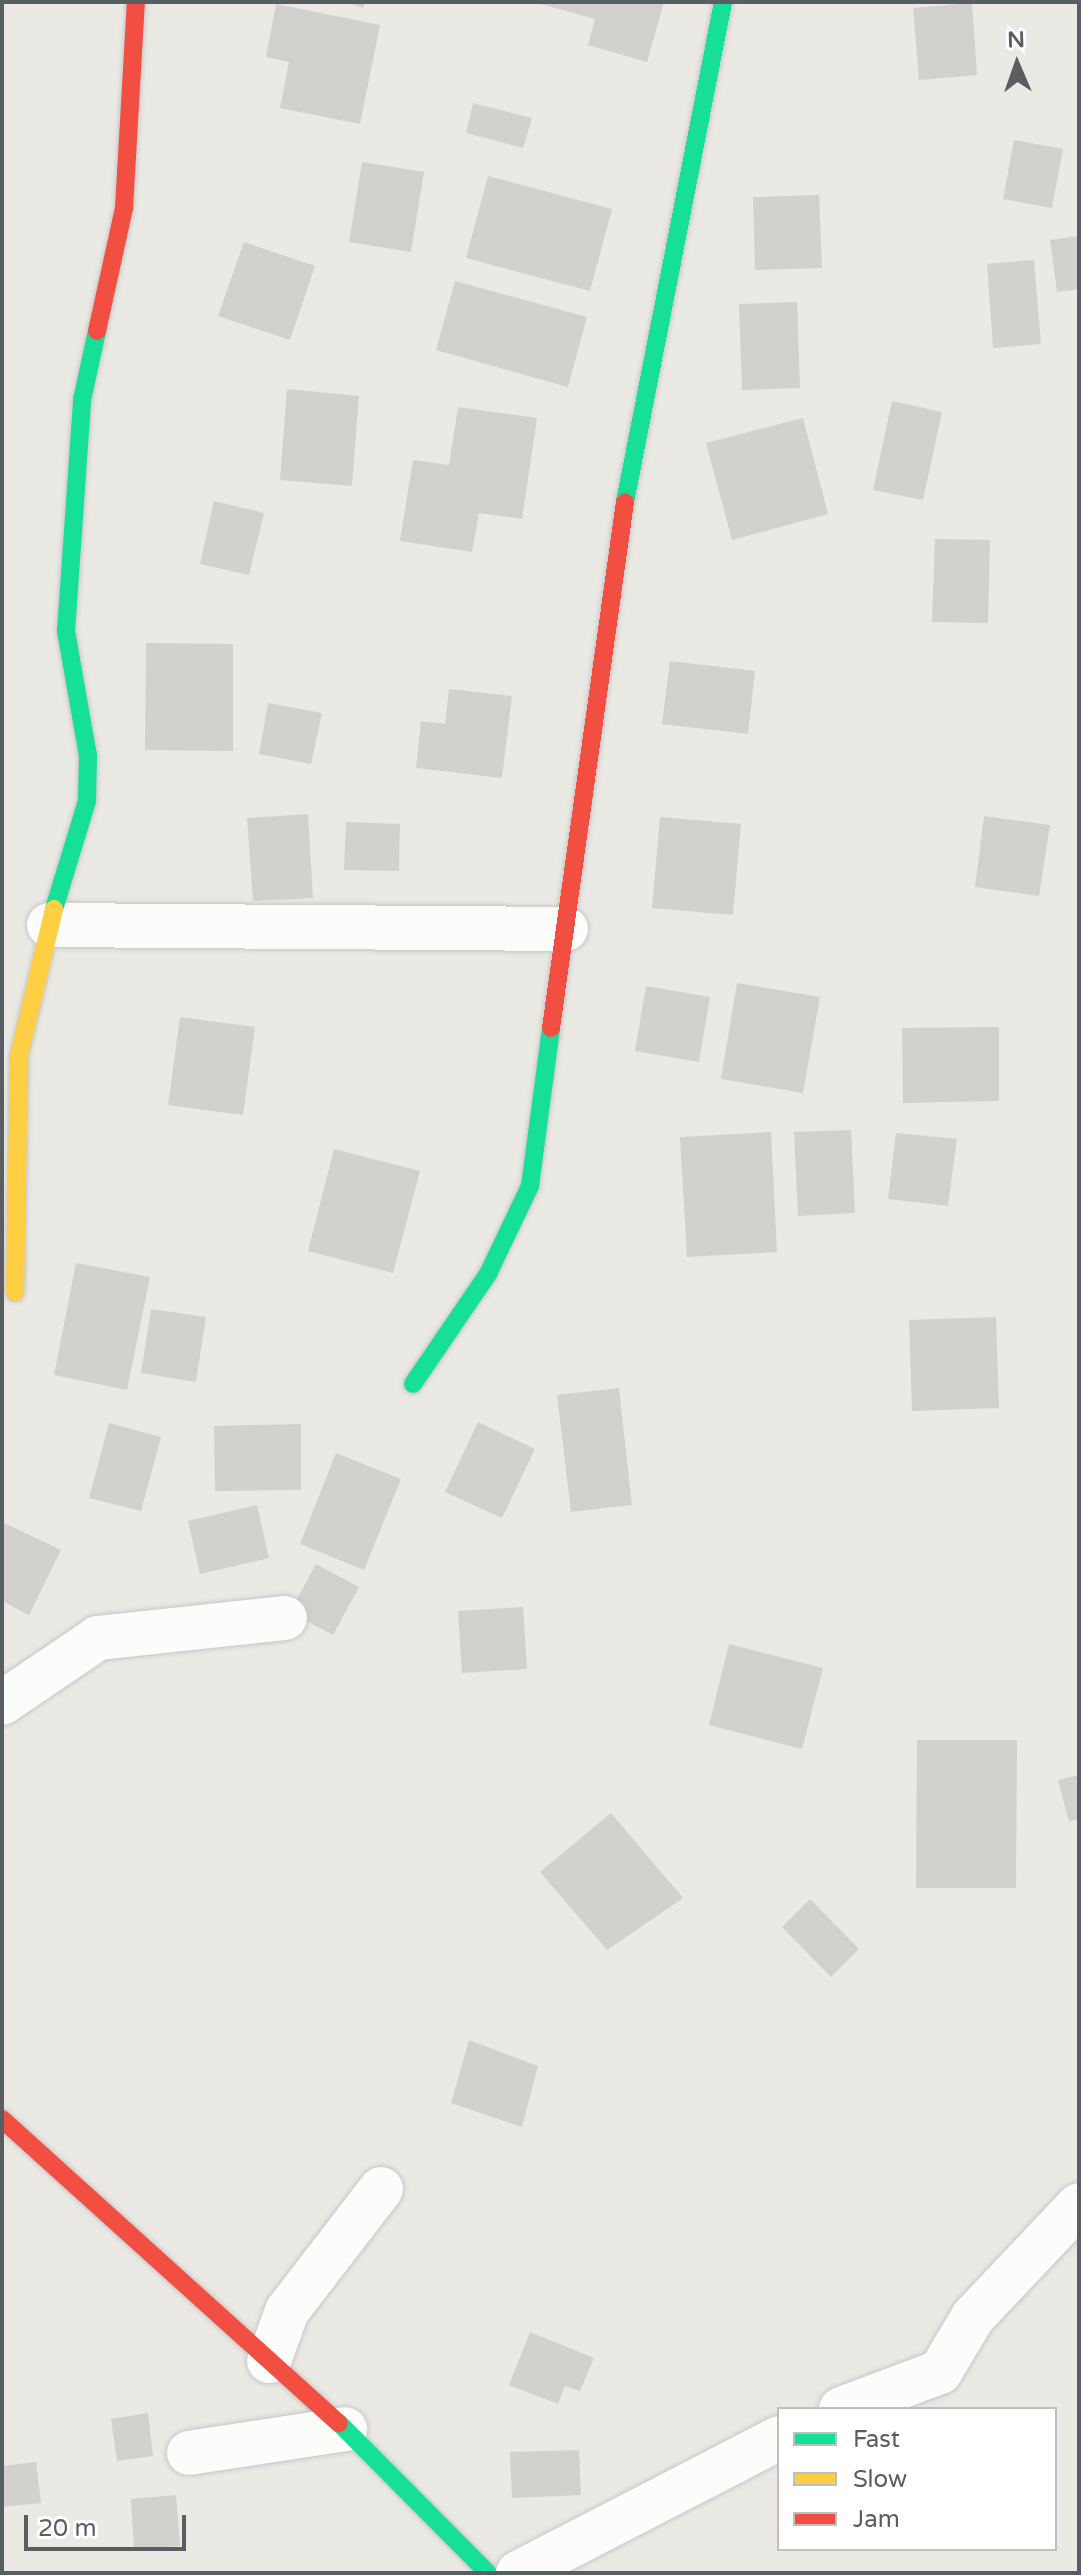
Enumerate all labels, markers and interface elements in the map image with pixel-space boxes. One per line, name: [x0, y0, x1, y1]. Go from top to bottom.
north arrow: [977, 24, 1057, 104]
text: N: [1007, 27, 1025, 53]
legend: [777, 2407, 1057, 2551]
text: Fast: [853, 2425, 900, 2454]
text: Slow: [853, 2465, 907, 2494]
scale bar: [28, 2499, 190, 2549]
text: Jam: [853, 2505, 900, 2534]
text: 20 m: [38, 2514, 96, 2543]

